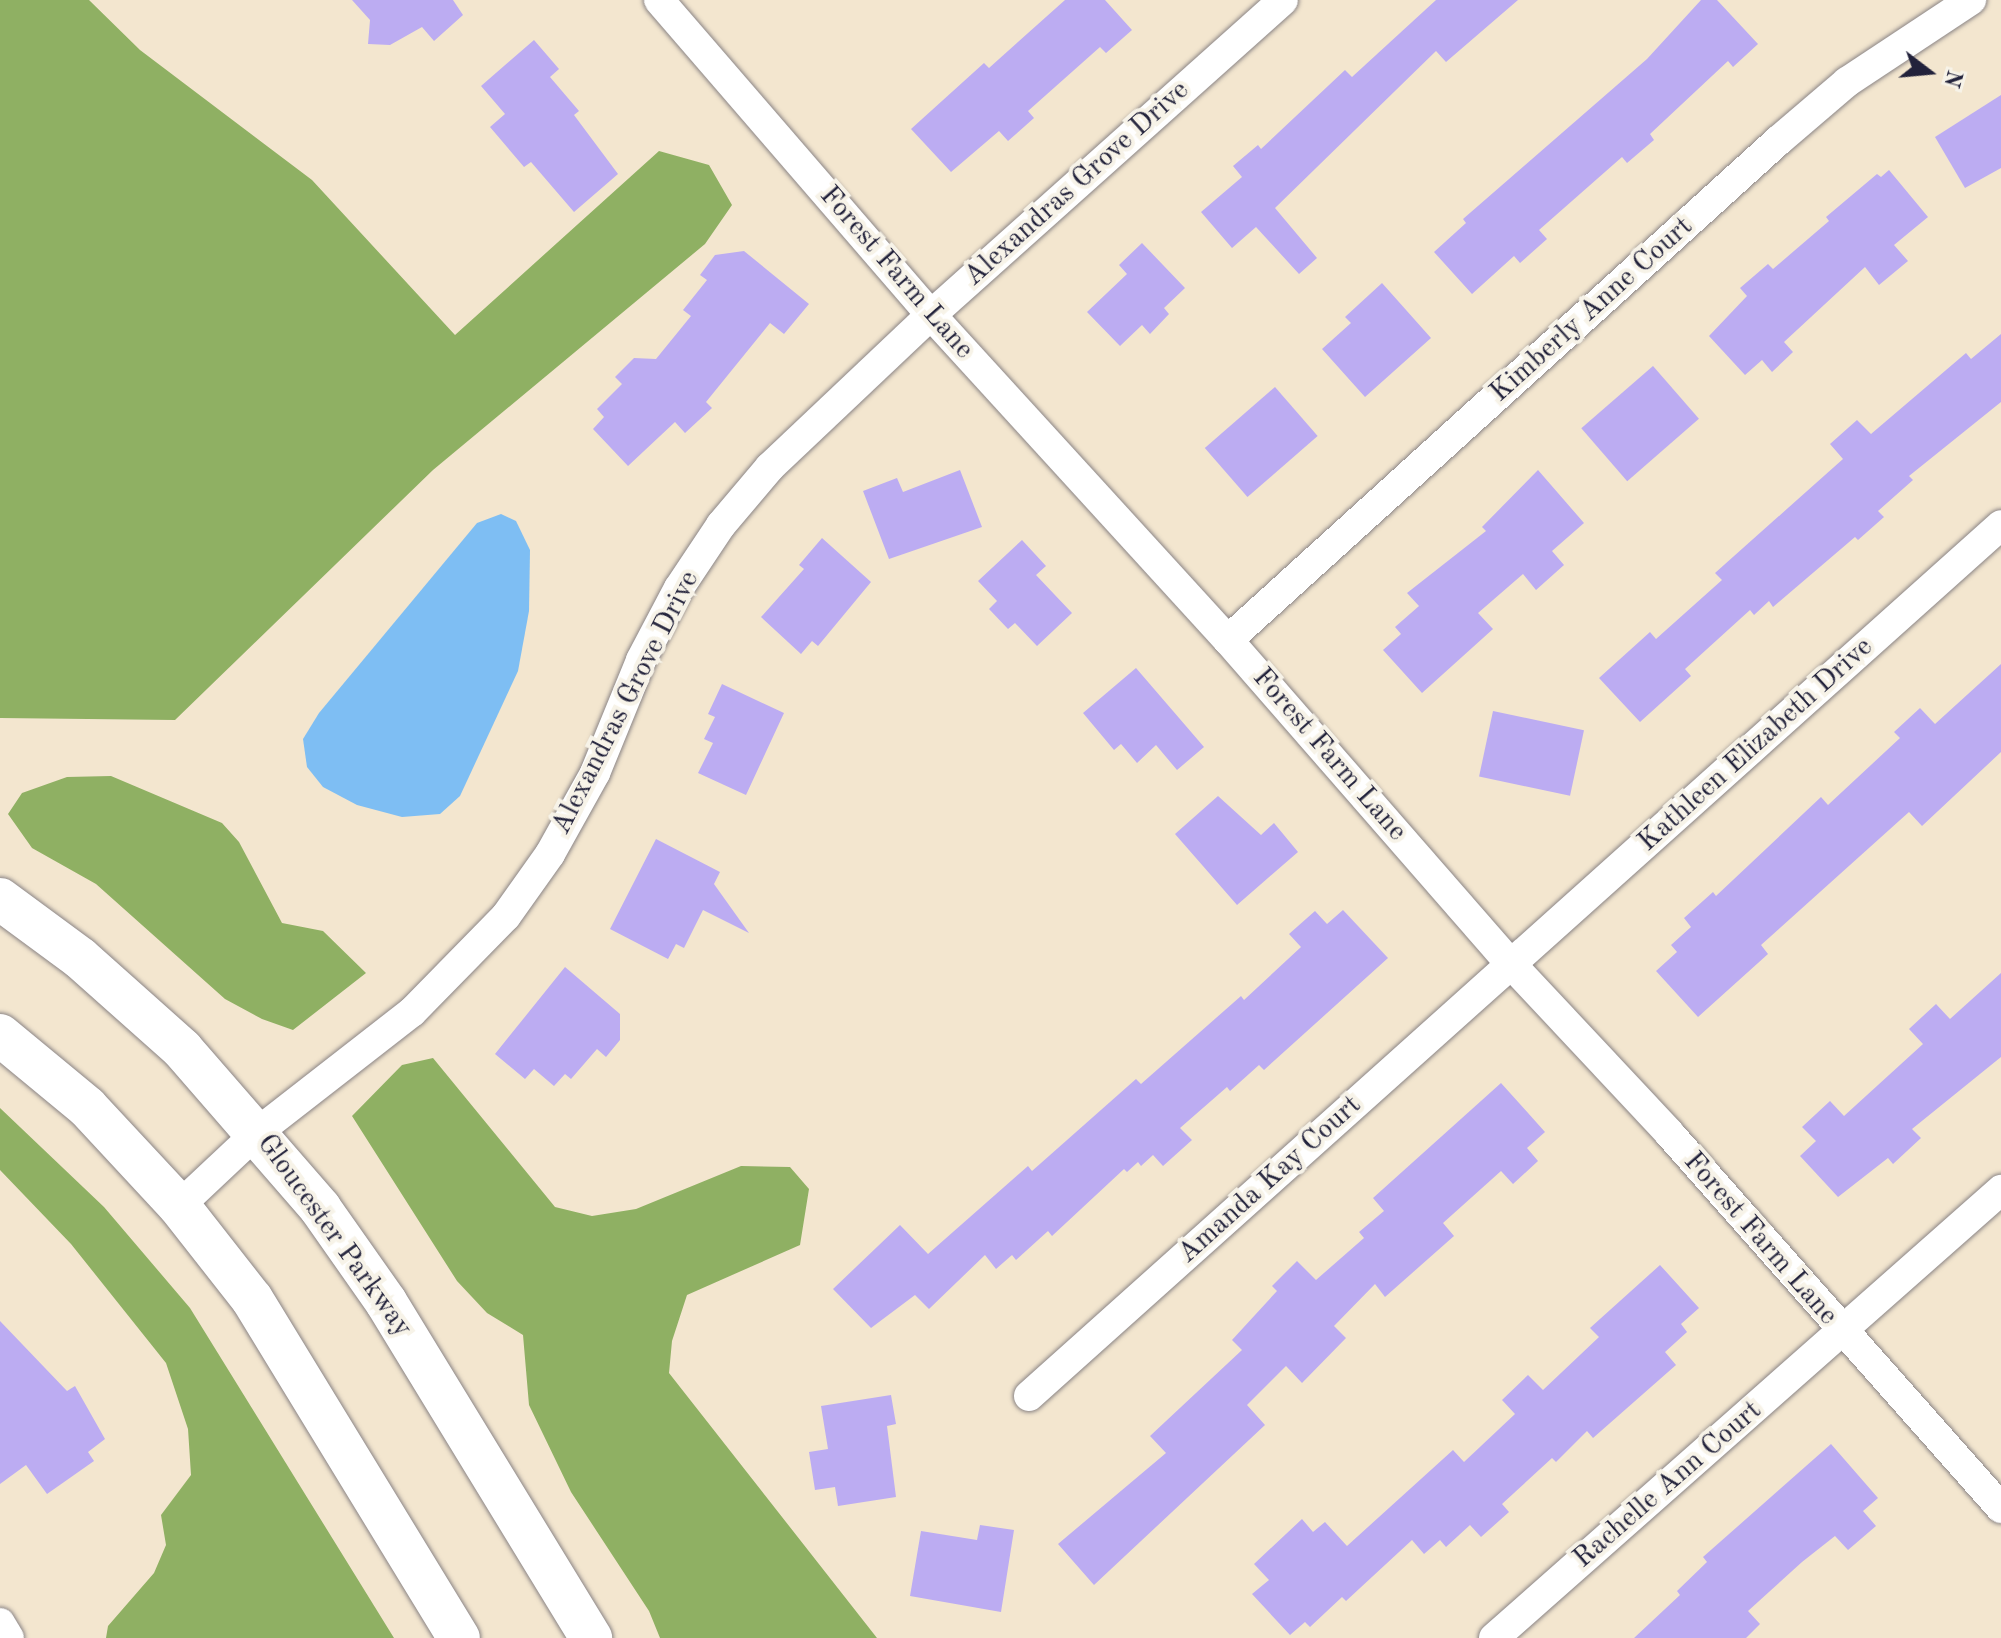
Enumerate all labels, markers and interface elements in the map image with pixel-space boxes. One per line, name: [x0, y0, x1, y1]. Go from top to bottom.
north arrow: [1889, 32, 1969, 112]
text: N: [1939, 68, 1965, 90]
street label: Alexandras Grove Drive: [958, 74, 1196, 294]
street label: Forest Farm Lane: [812, 180, 980, 366]
street label: Kimberly Anne Court: [1484, 210, 1700, 410]
street label: Alexandras Grove Drive: [545, 566, 707, 840]
street label: Kathleen Elizabeth Drive: [1632, 631, 1880, 859]
street label: Forest Farm Lane: [1245, 662, 1413, 848]
street label: Amanda Kay Court: [1171, 1089, 1369, 1271]
street label: Gloucester Parkway: [249, 1128, 419, 1344]
street label: Forest Farm Lane: [1676, 1146, 1844, 1332]
street label: Rachelle Ann Court: [1567, 1394, 1769, 1576]

